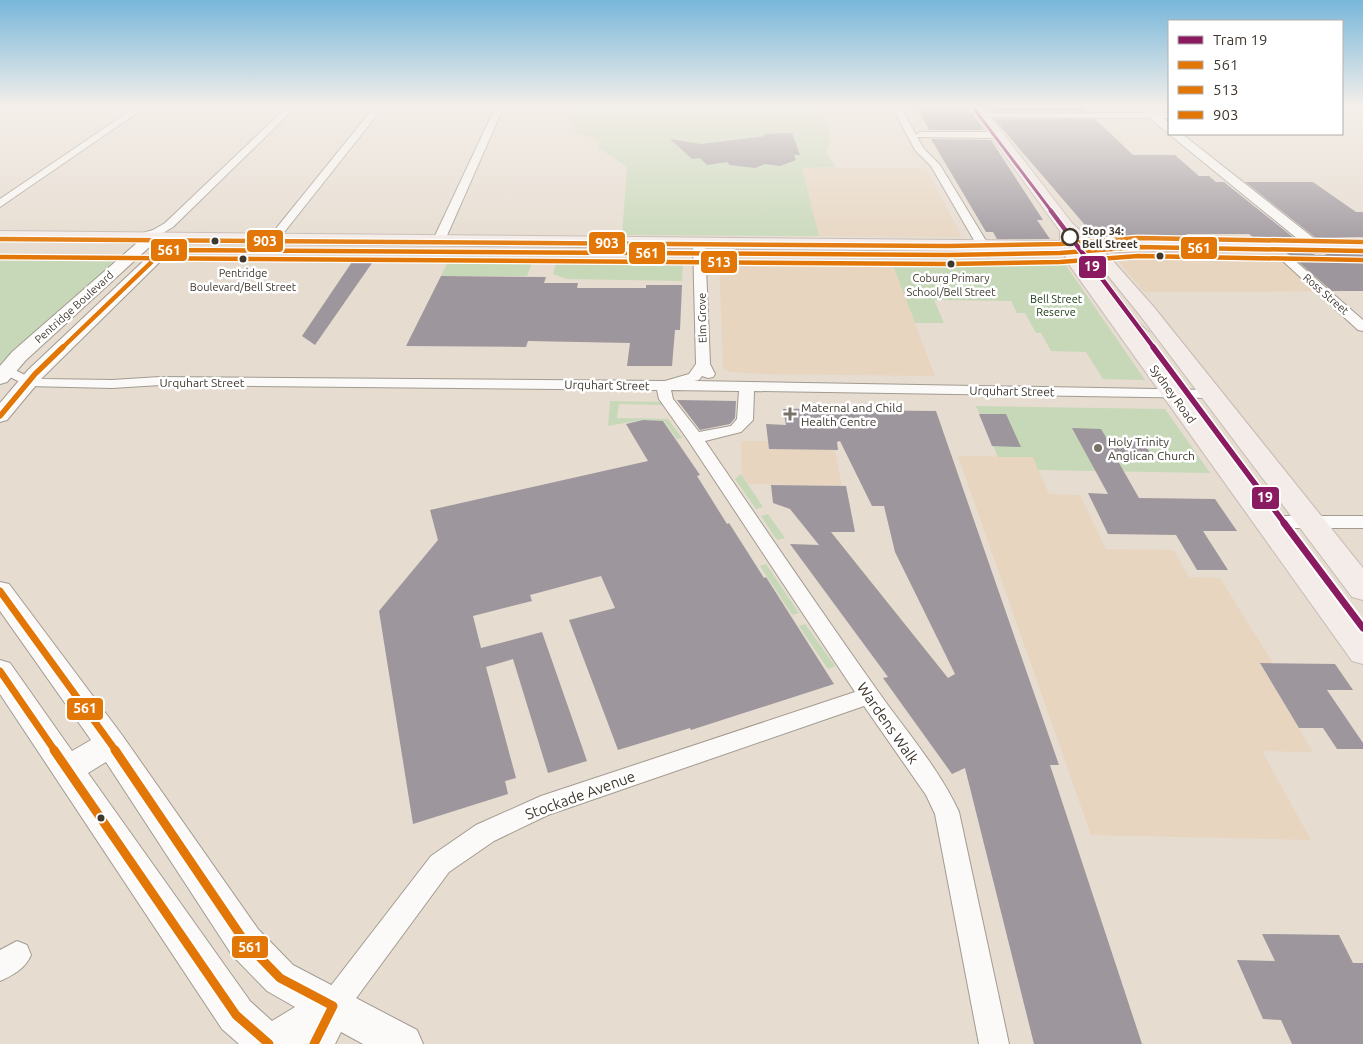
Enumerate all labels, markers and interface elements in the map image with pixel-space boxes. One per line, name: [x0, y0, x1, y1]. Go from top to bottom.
legend: [1168, 20, 1343, 135]
text: Tram 19: [1213, 31, 1268, 48]
text: 561: [1213, 56, 1238, 73]
text: 513: [1213, 81, 1238, 98]
text: 903: [1213, 106, 1238, 123]
place label: Stop 34: Bell Street: [1082, 225, 1138, 250]
marker: Stop 34: Bell Street: [1061, 228, 1079, 246]
line badge: 903: [246, 229, 284, 253]
line badge: 903: [588, 231, 626, 255]
text: 903: [253, 233, 277, 249]
text: 903: [595, 235, 619, 251]
unlabelled marker: [210, 236, 220, 246]
line badge: 561: [1180, 236, 1218, 260]
line badge: 561: [150, 238, 188, 262]
text: 561: [1187, 240, 1211, 256]
line badge: 561: [628, 241, 666, 265]
text: 561: [157, 242, 181, 258]
text: 561: [635, 245, 659, 261]
line badge: 513: [700, 250, 738, 274]
unlabelled marker: [1155, 251, 1165, 261]
marker: Pentridge Boulevard/Bell Street: [238, 254, 248, 264]
text: 513: [707, 254, 731, 270]
line badge: 19: [1078, 255, 1107, 279]
text: 19: [1084, 258, 1100, 274]
marker: Coburg Primary School/Bell Street: [946, 259, 956, 269]
place label: Pentridge Boulevard/Bell Street: [190, 267, 297, 293]
street label: Pentridge Boulevard: [32, 269, 116, 345]
street label: Ross Street: [1301, 271, 1352, 317]
place label: Coburg Primary School/Bell Street: [906, 272, 996, 298]
street label: Elm Grove: [696, 293, 708, 343]
park label: Bell Street Reserve: [1030, 293, 1083, 318]
street label: Sydney Road: [1148, 362, 1198, 426]
street label: Urquhart Street: [159, 376, 245, 389]
street label: Urquhart Street: [564, 378, 650, 392]
street label: Urquhart Street: [969, 384, 1055, 398]
place label: Maternal and Child Health Centre: [801, 401, 902, 428]
marker: Maternal and Child Health Centre: [783, 407, 797, 421]
place label: Holy Trinity Anglican Church: [1108, 435, 1195, 462]
marker: Holy Trinity Anglican Church: [1092, 442, 1104, 454]
line badge: 19: [1251, 486, 1280, 510]
text: 19: [1257, 489, 1273, 505]
street label: Wardens Walk: [854, 679, 923, 767]
line badge: 561: [66, 697, 104, 721]
text: 561: [73, 700, 97, 716]
street label: Stockade Avenue: [523, 767, 637, 823]
unlabelled marker: [96, 813, 106, 823]
line badge: 561: [231, 935, 269, 959]
text: 561: [238, 939, 262, 955]

